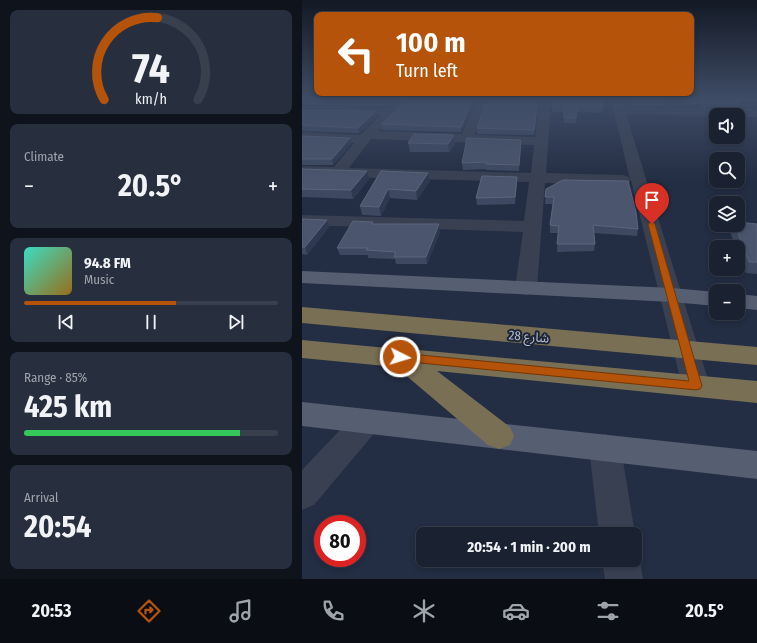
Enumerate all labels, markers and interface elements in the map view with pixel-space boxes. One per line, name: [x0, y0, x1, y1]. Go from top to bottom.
text: 100 m: [396, 26, 466, 59]
icon: left: [330, 28, 382, 80]
text: 74: [132, 44, 170, 94]
text: Turn left: [396, 60, 458, 82]
text: km/h: [135, 91, 167, 108]
map controls: [709, 108, 745, 320]
button: sound: [709, 108, 745, 144]
text: Climate: [24, 149, 64, 164]
button: search: [709, 152, 745, 188]
text: 20.5°: [118, 168, 184, 204]
text: −: [24, 173, 34, 200]
text: +: [268, 173, 278, 200]
pin: [635, 183, 669, 224]
icon: arrive: [641, 189, 663, 211]
button: layers: [709, 196, 745, 232]
button: +: [709, 240, 745, 276]
text: 94.8 FM: [84, 254, 131, 272]
text: Music: [84, 272, 114, 287]
button: −: [709, 284, 745, 320]
icon: previous: [55, 311, 77, 333]
icon: pause: [140, 311, 162, 333]
icon: next: [225, 311, 247, 333]
street label: شارع 28: [508, 327, 550, 349]
position arrow: [379, 336, 421, 378]
text: Range · 85%: [24, 370, 87, 385]
text: 425 km: [24, 389, 112, 425]
text: Arrival: [24, 490, 58, 505]
text: 20:54: [24, 509, 92, 545]
speed limit sign: 80: [314, 515, 366, 567]
text: 20:54 · 1 min · 200 m: [467, 538, 591, 556]
icon: directions: [135, 597, 163, 625]
icon: music: [227, 597, 255, 625]
icon: phone: [319, 597, 347, 625]
icon: climate: [410, 597, 438, 625]
icon: car: [502, 597, 530, 625]
icon: filters: [594, 597, 622, 625]
text: 20:53: [32, 600, 71, 622]
text: 20.5°: [686, 600, 725, 622]

